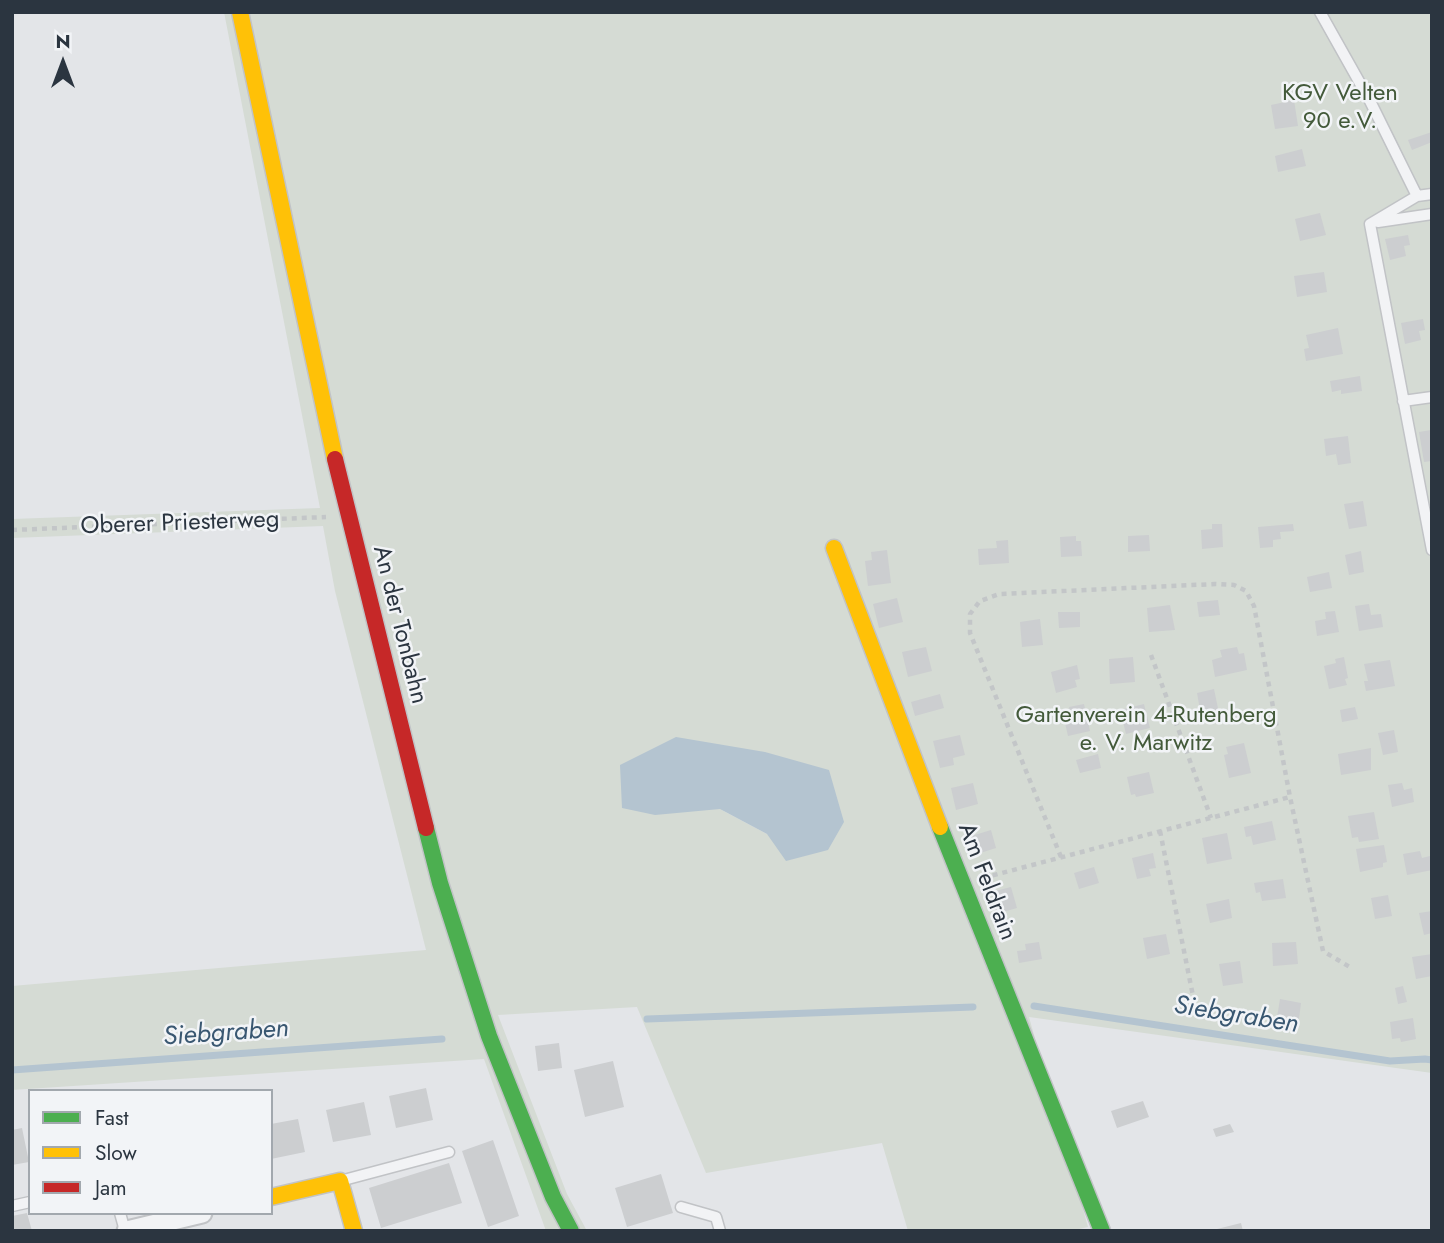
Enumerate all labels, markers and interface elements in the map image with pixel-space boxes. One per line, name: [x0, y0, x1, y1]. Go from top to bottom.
north arrow: [28, 28, 98, 98]
text: N: [55, 28, 71, 55]
park label: KGV Velten 90 e.V.: [1282, 80, 1398, 136]
street label: Oberer Priesterweg: [80, 506, 280, 542]
street label: An der Tonbahn: [365, 543, 433, 707]
park label: Gartenverein 4-Rutenberg e. V. Marwitz: [1015, 702, 1277, 758]
street label: Am Feldrain: [950, 819, 1022, 945]
water label: Siebgraben: [1171, 991, 1301, 1041]
water label: Siebgraben: [162, 1014, 290, 1054]
legend: [28, 1089, 273, 1215]
text: Fast: [95, 1103, 128, 1133]
text: Slow: [95, 1138, 137, 1168]
text: Jam: [95, 1173, 127, 1203]

